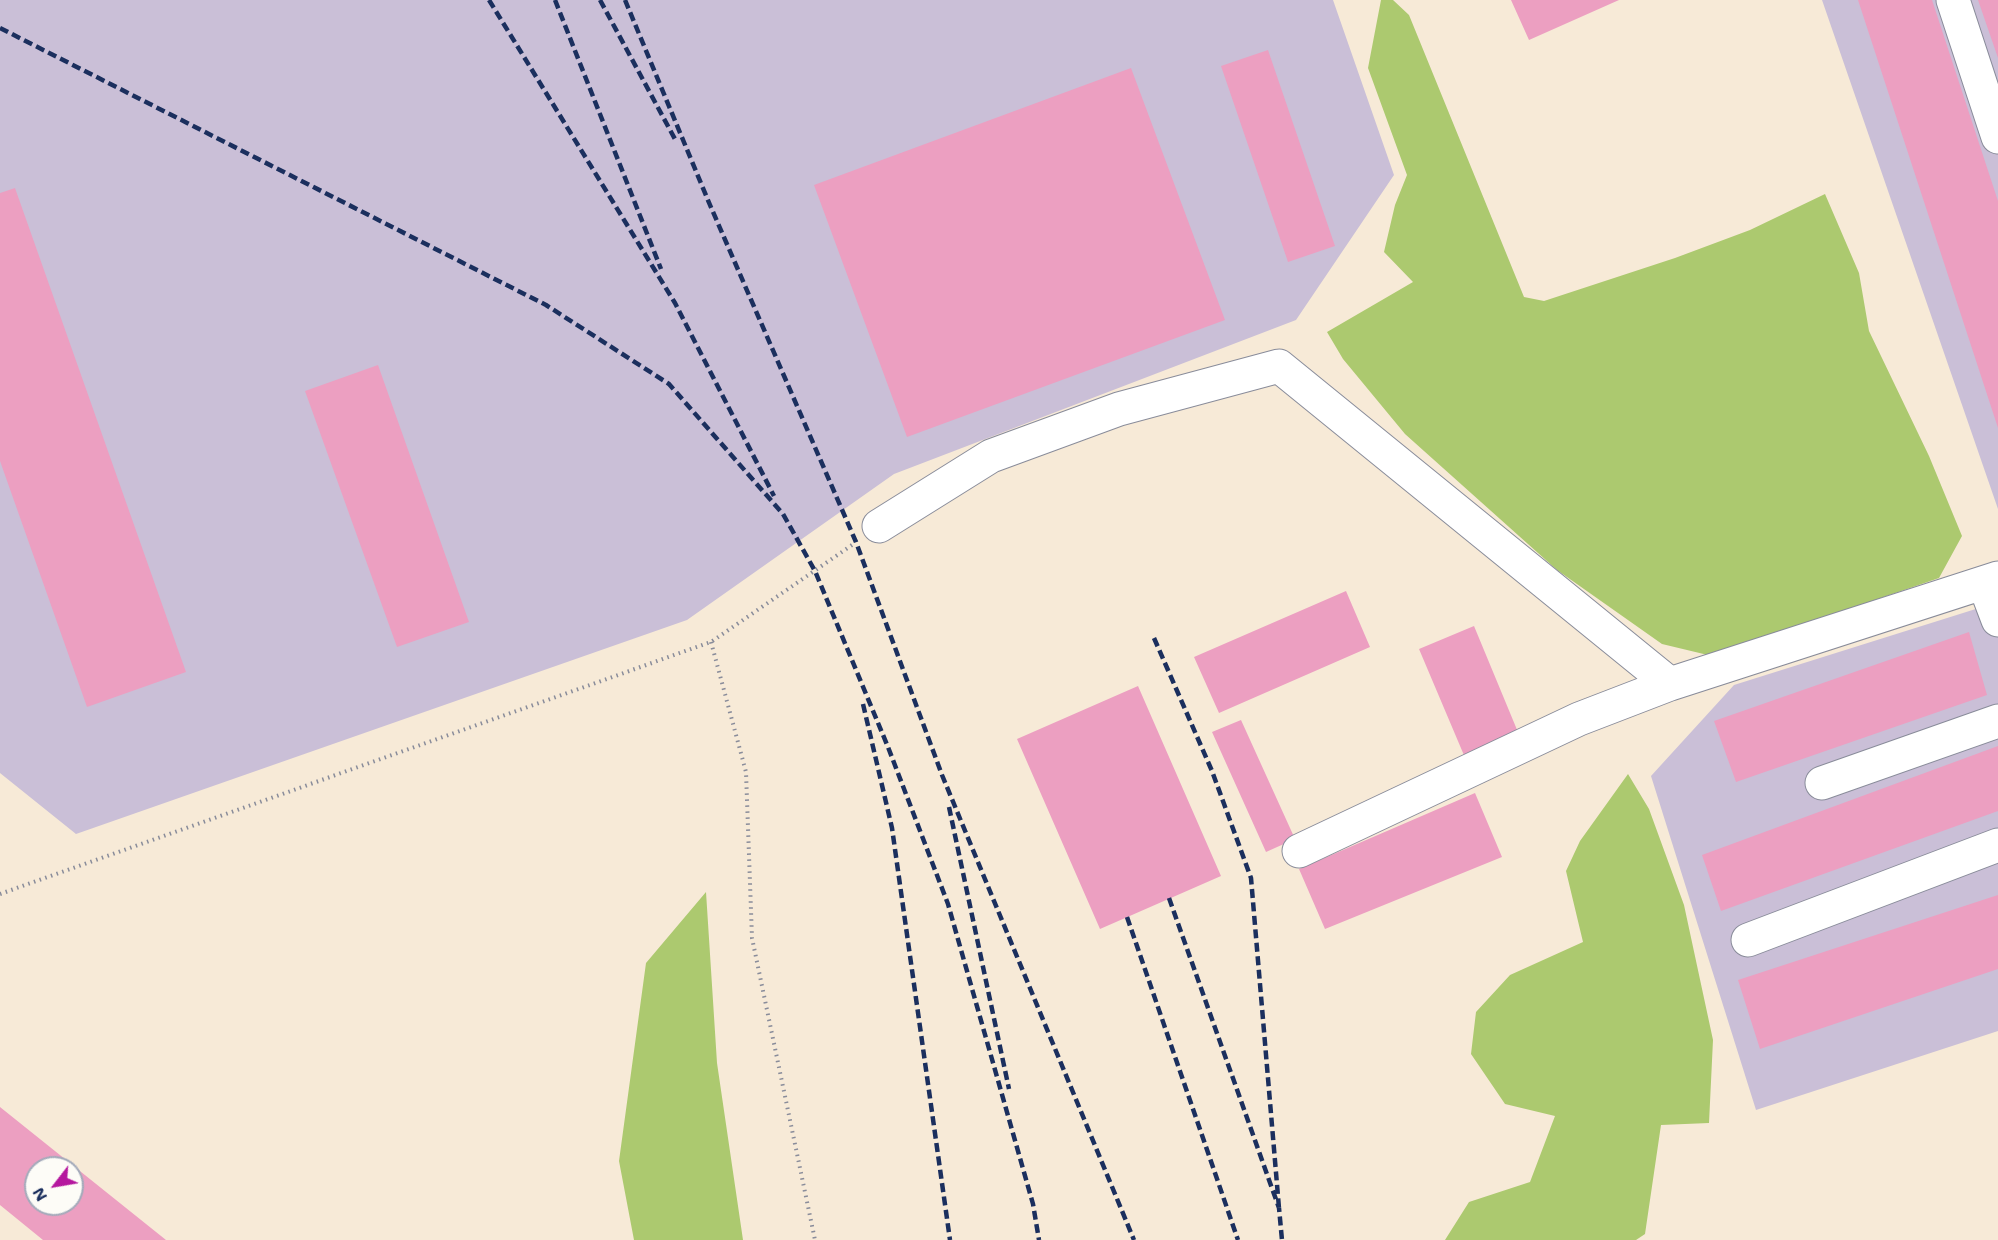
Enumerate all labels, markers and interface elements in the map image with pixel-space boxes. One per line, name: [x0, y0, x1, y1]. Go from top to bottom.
north arrow: [24, 1156, 84, 1216]
text: N: [28, 1184, 52, 1205]

